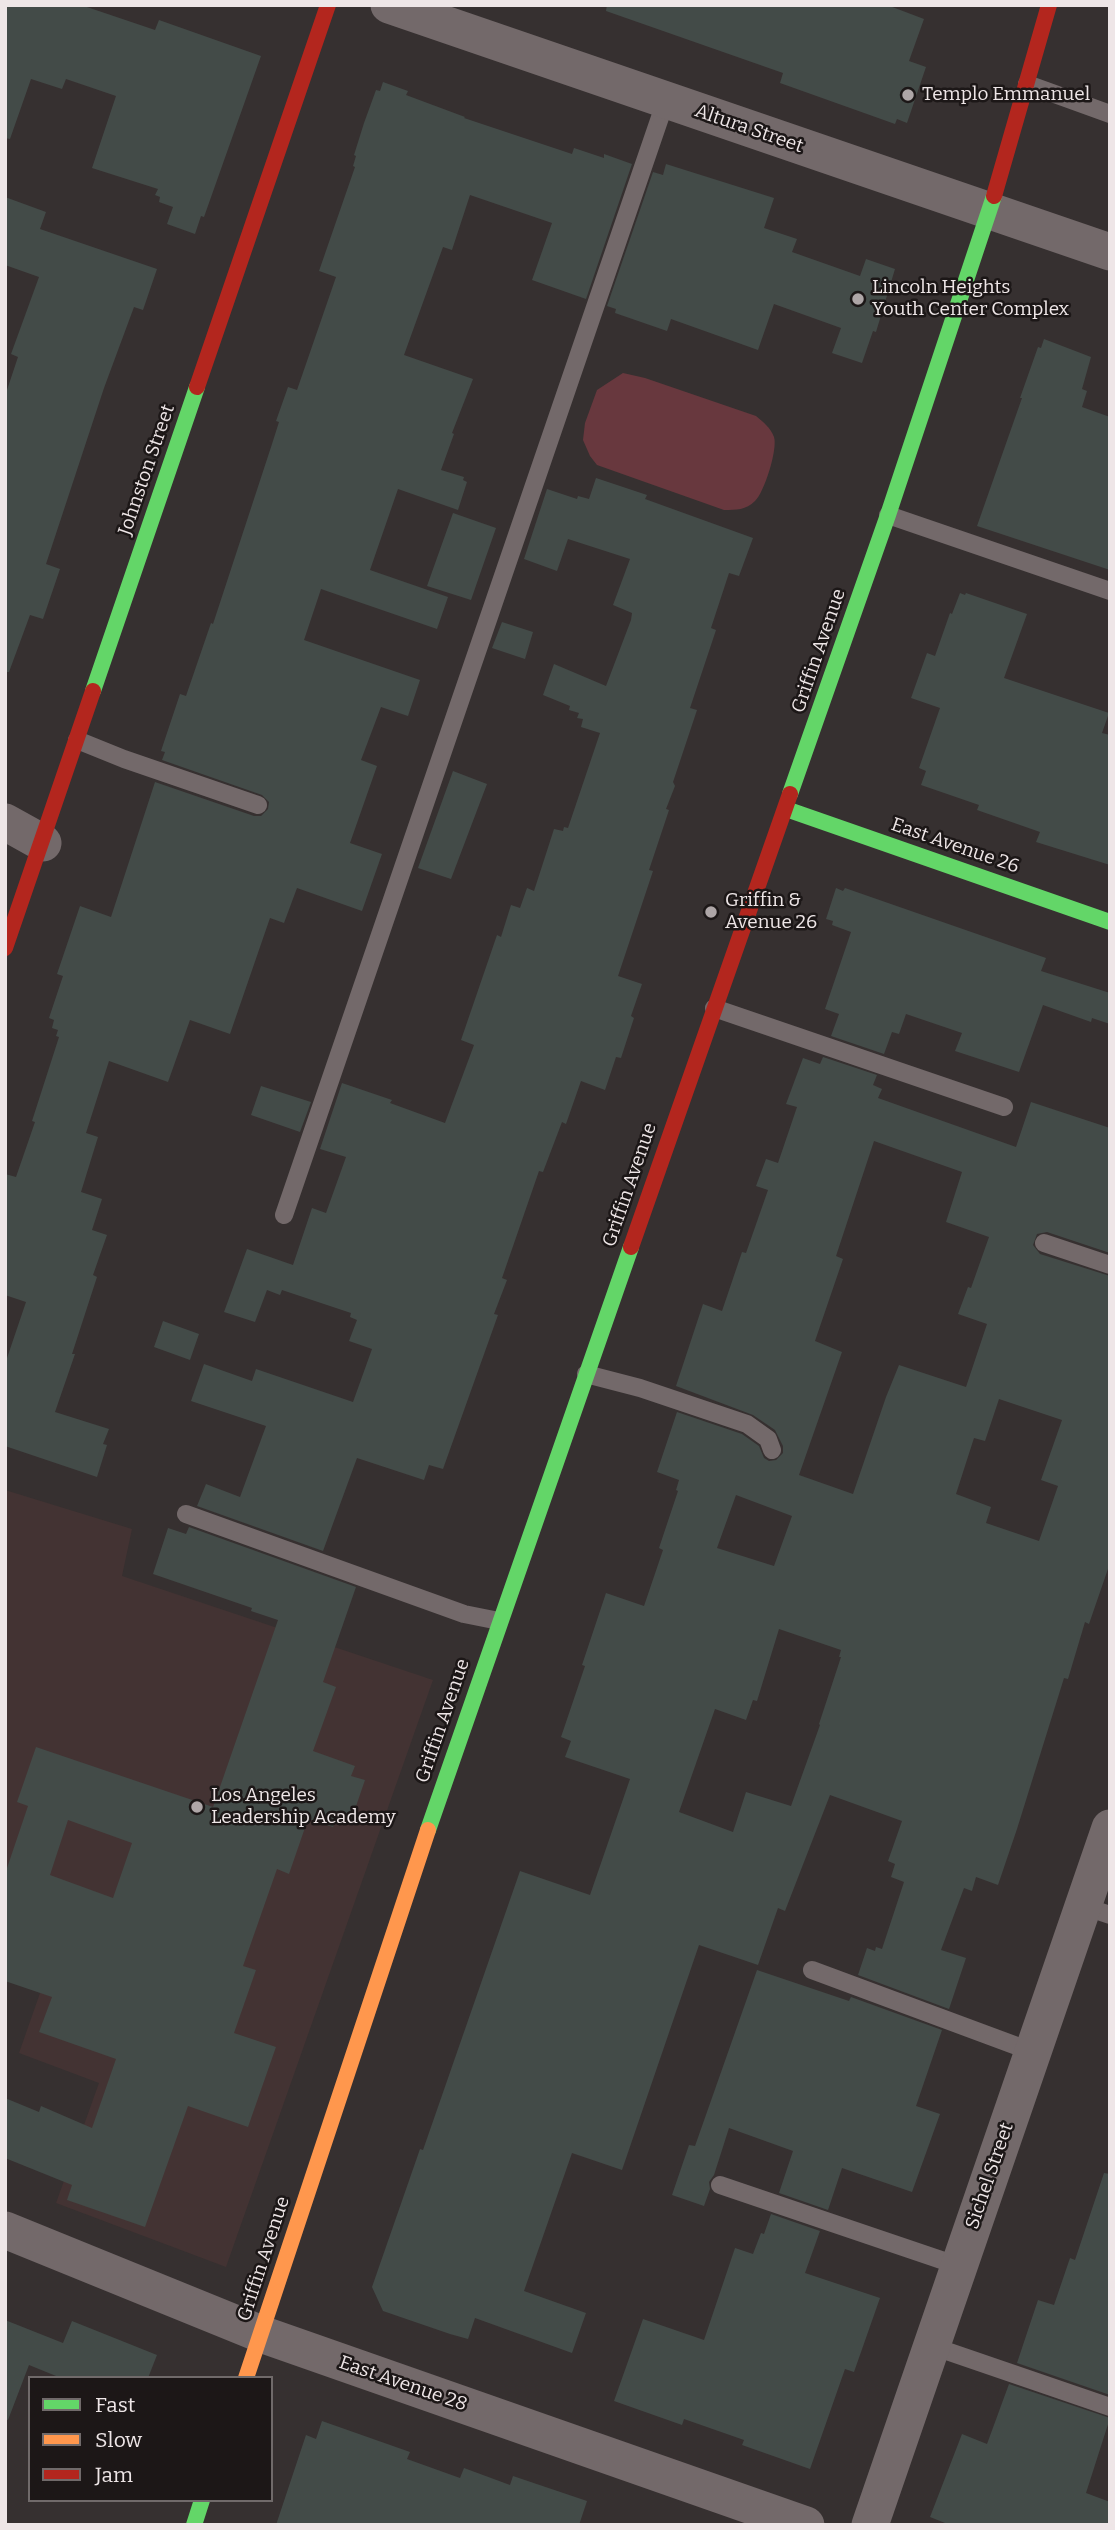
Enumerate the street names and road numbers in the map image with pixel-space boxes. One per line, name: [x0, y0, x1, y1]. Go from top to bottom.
street label: Altura Street: [692, 100, 806, 158]
street label: Johnston Street: [114, 402, 180, 538]
street label: Griffin Avenue: [787, 586, 851, 716]
street label: East Avenue 26: [888, 813, 1022, 879]
street label: Griffin Avenue: [598, 1120, 662, 1250]
street label: Griffin Avenue: [411, 1656, 475, 1786]
street label: Sichel Street: [961, 2120, 1019, 2232]
street label: Griffin Avenue: [233, 2194, 295, 2324]
street label: East Avenue 28: [336, 2351, 470, 2417]

